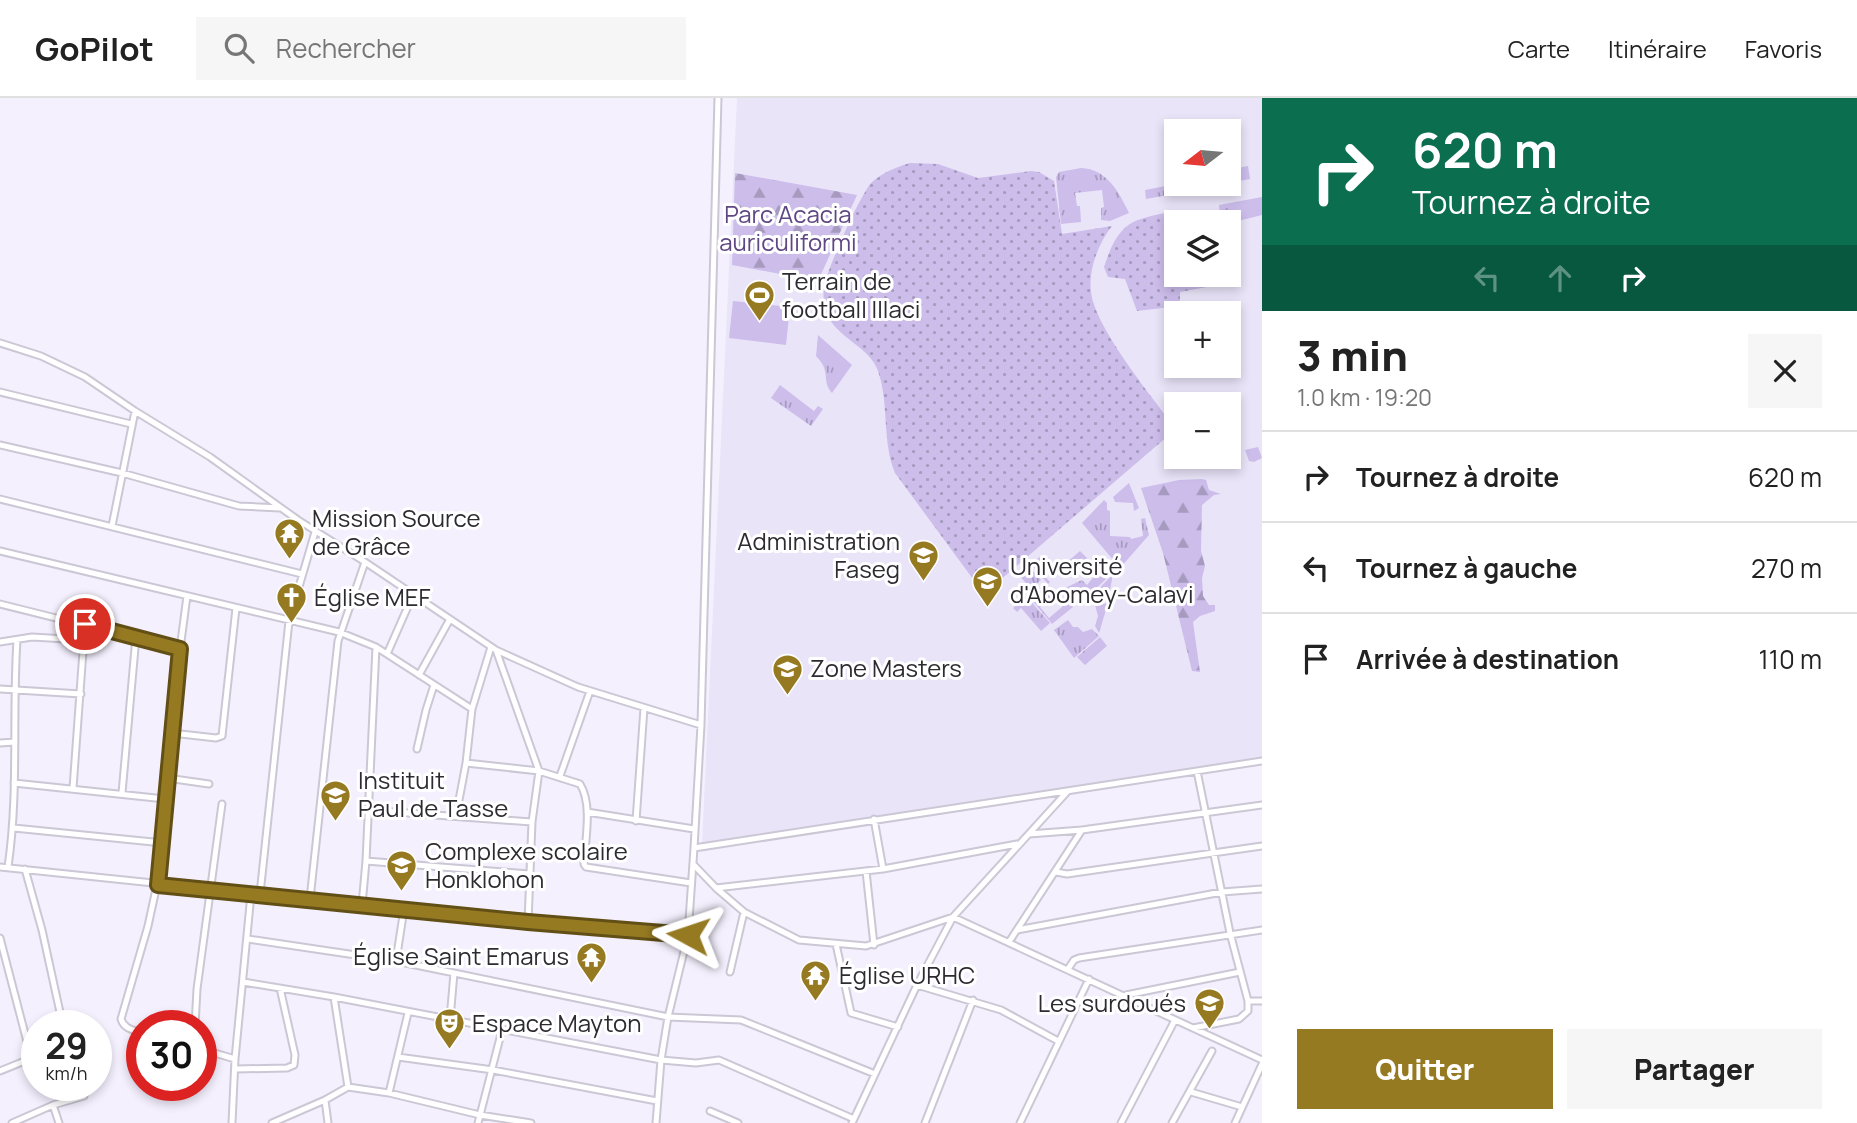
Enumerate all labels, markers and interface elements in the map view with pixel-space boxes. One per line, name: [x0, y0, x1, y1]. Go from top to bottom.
search box: [196, 17, 686, 80]
text: GoPilot: [35, 26, 154, 71]
icon: search: [220, 29, 258, 67]
text: Rechercher: [276, 30, 416, 66]
text: Carte: [1508, 32, 1570, 65]
text: Itinéraire: [1608, 32, 1707, 65]
text: Favoris: [1745, 32, 1822, 65]
text: 620 m: [1412, 116, 1558, 183]
north arrow: [1164, 119, 1241, 196]
map controls: [1164, 119, 1241, 469]
icon: right: [1297, 126, 1388, 217]
text: Tournez à droite: [1412, 180, 1651, 224]
park label: Parc Acacia auriculiformi: [719, 197, 857, 258]
button: layers: [1164, 210, 1241, 287]
icon: left: [1468, 259, 1506, 297]
icon: ahead: [1541, 259, 1579, 297]
icon: right: [1614, 259, 1652, 297]
place label: Terrain de football Illaci: [782, 264, 920, 325]
sports icon: Terrain de football Illaci: [742, 279, 776, 323]
button: +: [1164, 301, 1241, 378]
text: 3 min: [1297, 326, 1408, 384]
button: close: [1748, 334, 1822, 408]
text: 1.0 km · 19:20: [1297, 381, 1432, 413]
button: −: [1164, 392, 1241, 469]
icon: right: [1297, 458, 1335, 496]
text: Tournez à droite: [1356, 459, 1559, 495]
text: 620 m: [1748, 459, 1822, 495]
place label: Mission Source de Grâce: [312, 501, 480, 562]
temple icon: Mission Source de Grâce: [272, 516, 306, 560]
place label: Administration Faseg: [737, 524, 900, 585]
school or university icon: Administration Faseg: [906, 539, 940, 583]
place label: Université d'Abomey-Calavi: [1010, 549, 1194, 610]
icon: left: [1297, 549, 1335, 587]
text: Tournez à gauche: [1356, 550, 1577, 586]
text: 270 m: [1751, 550, 1822, 586]
school or university icon: Université d'Abomey-Calavi: [970, 564, 1004, 608]
place label: Église MEF: [314, 580, 430, 613]
church icon: Église MEF: [274, 581, 308, 625]
pin: [55, 594, 115, 654]
icon: arrive: [66, 605, 104, 643]
icon: arrive: [1297, 640, 1335, 678]
text: Arrivée à destination: [1356, 641, 1619, 677]
text: 110 m: [1759, 641, 1822, 677]
place label: Zone Masters: [810, 651, 962, 684]
school or university icon: Zone Masters: [770, 652, 804, 696]
place label: Instituit Paul de Tasse: [358, 763, 508, 824]
school or university icon: Instituit Paul de Tasse: [318, 778, 352, 822]
place label: Complexe scolaire Honklohon: [425, 834, 628, 895]
school or university icon: Complexe scolaire Honklohon: [385, 849, 419, 893]
position arrow: [651, 898, 725, 972]
place label: Église Saint Emarus: [353, 939, 569, 972]
temple icon: Église Saint Emarus: [575, 940, 609, 984]
place label: Église URHC: [839, 958, 975, 991]
temple icon: Église URHC: [799, 959, 833, 1003]
place label: Les surdoués: [1038, 986, 1186, 1019]
school or university icon: Les surdoués: [1192, 987, 1226, 1031]
place label: Espace Mayton: [472, 1006, 642, 1039]
theatre icon: Espace Mayton: [432, 1007, 466, 1051]
speed limit sign: 30: [126, 1010, 217, 1101]
text: 29: [45, 1022, 88, 1070]
button: Quitter: [1297, 1029, 1553, 1109]
button: Partager: [1567, 1029, 1822, 1109]
text: km/h: [46, 1061, 87, 1085]

